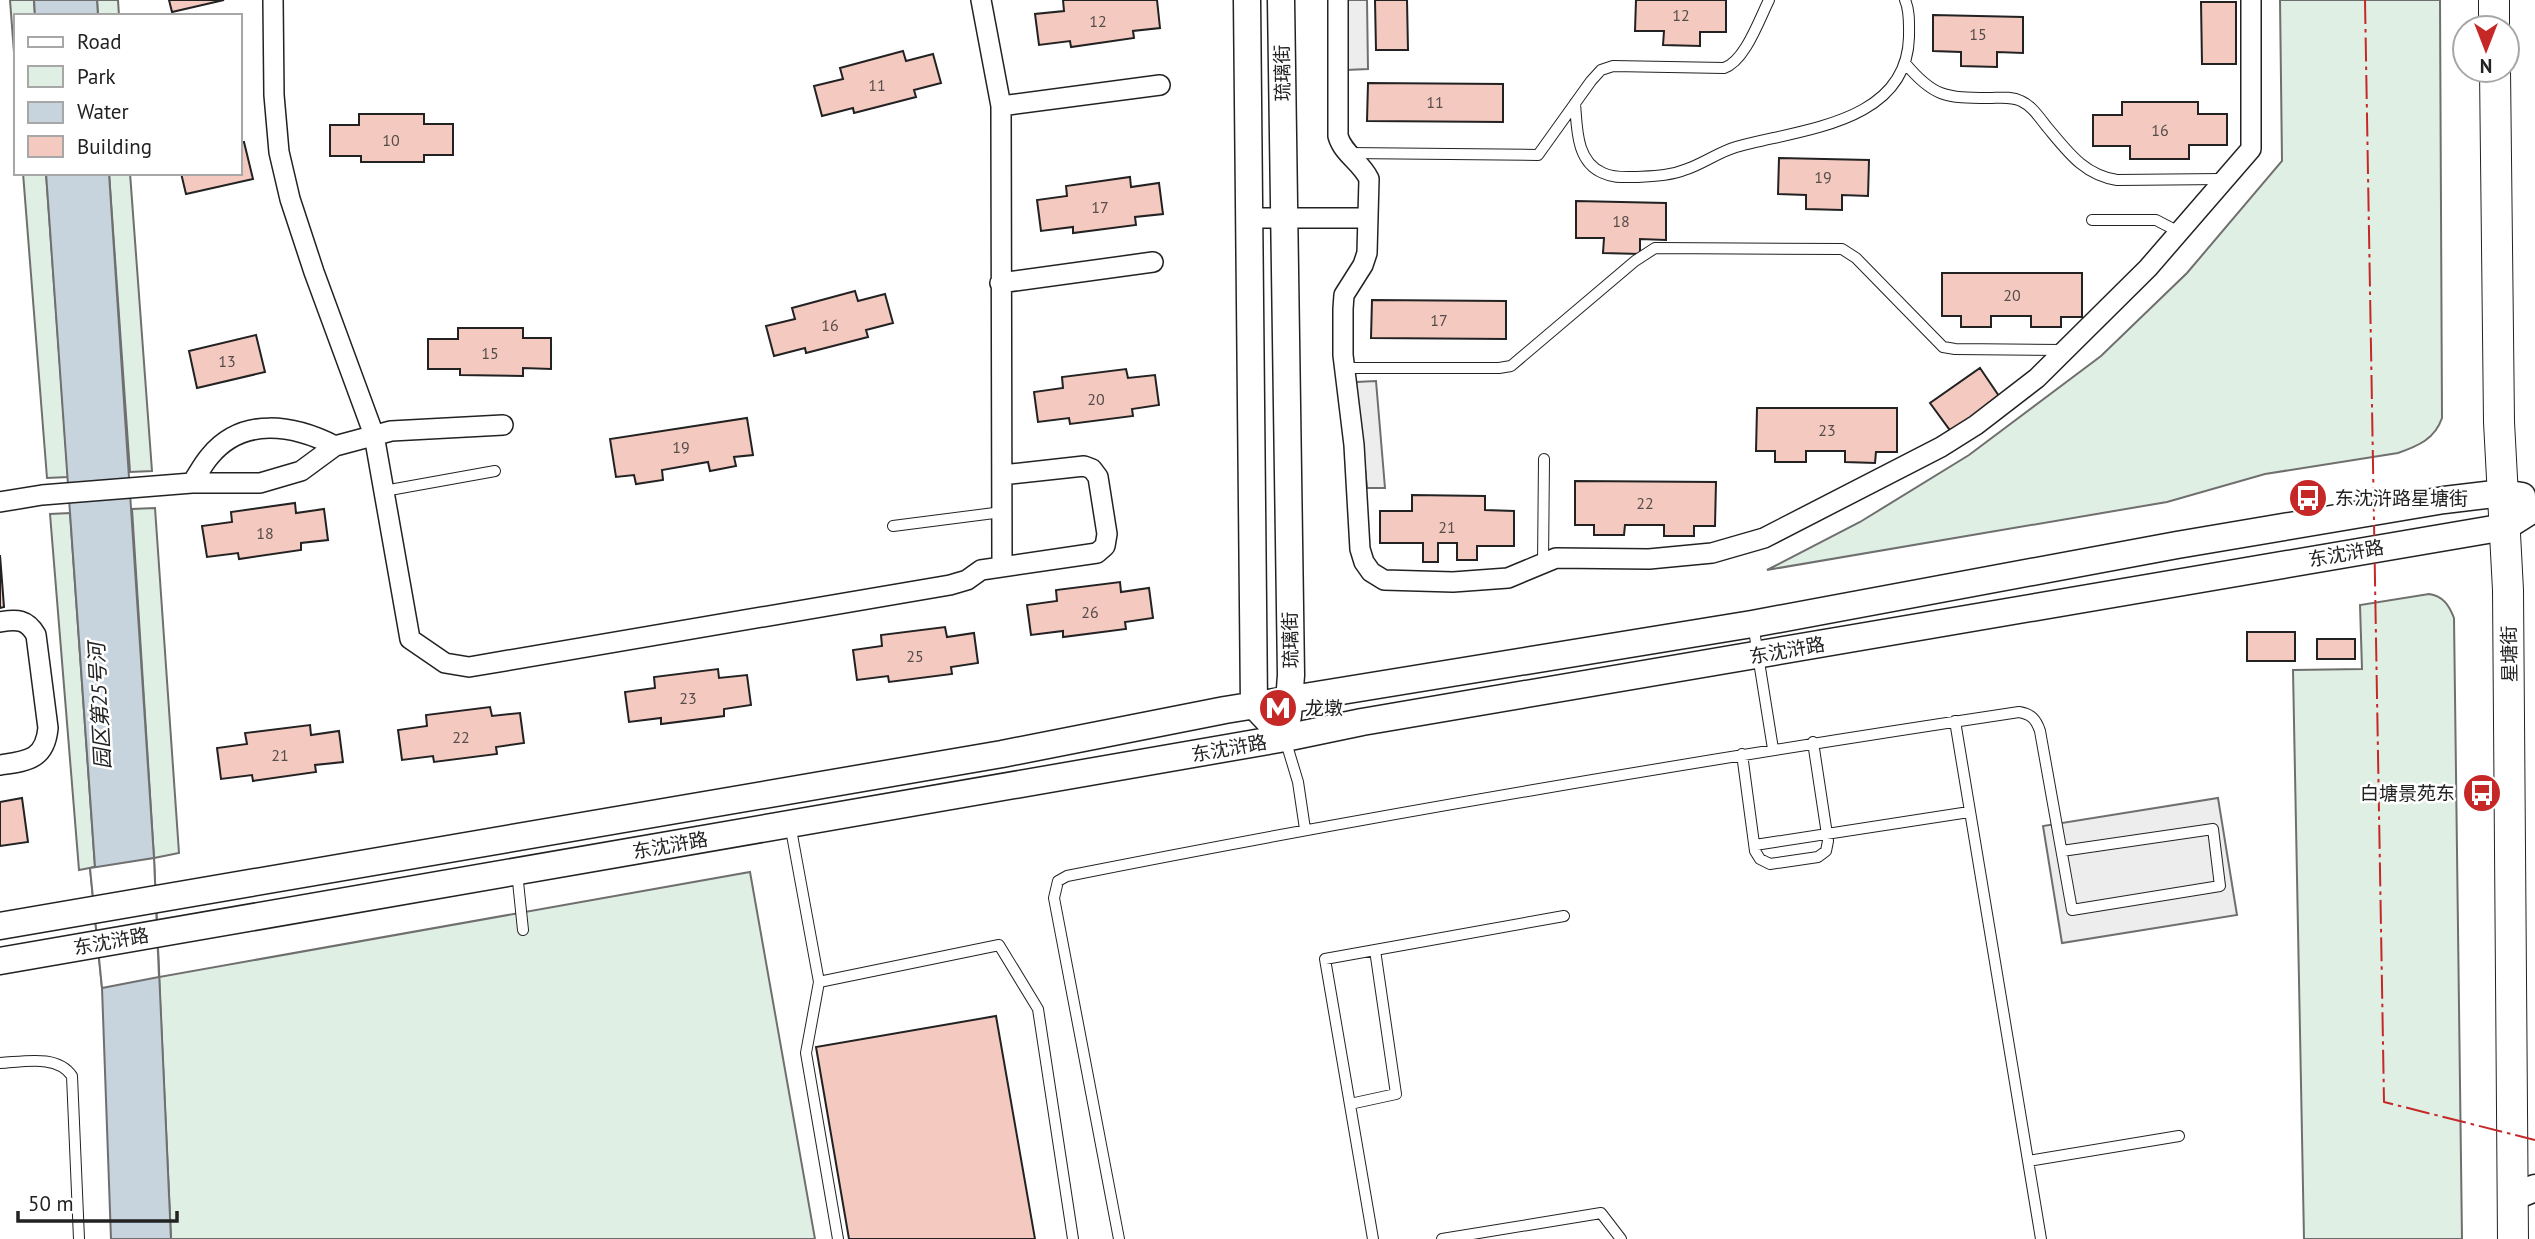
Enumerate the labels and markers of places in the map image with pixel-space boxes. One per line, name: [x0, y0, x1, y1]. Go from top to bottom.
bus stop icon: 东沈浒路星塘街: [2287, 477, 2329, 519]
place label: 东沈浒路星塘街: [2335, 486, 2468, 510]
metro station icon: 龙墩: [1257, 687, 1299, 729]
place label: 龙墩: [1305, 696, 1343, 720]
bus stop icon: 白塘景苑东: [2461, 772, 2503, 814]
place label: 白塘景苑东: [2360, 781, 2455, 805]

